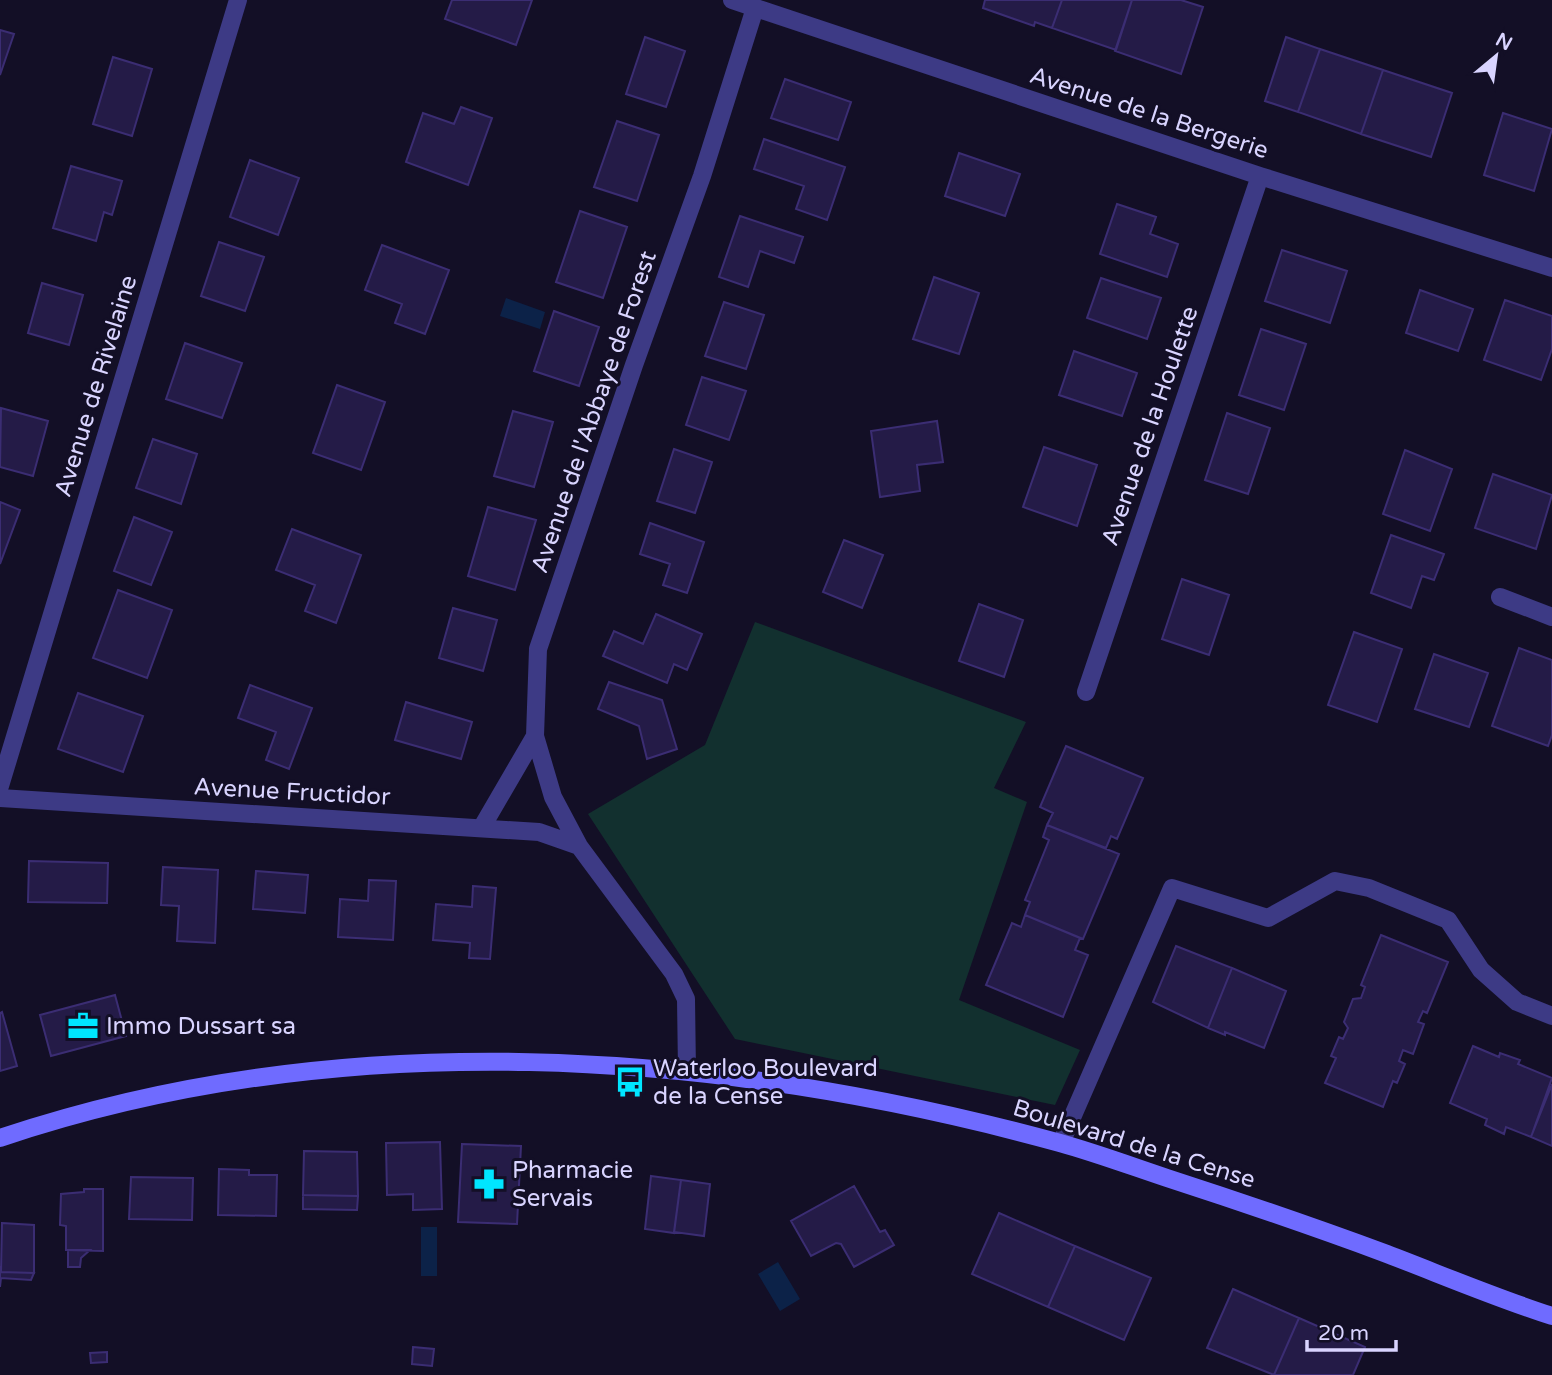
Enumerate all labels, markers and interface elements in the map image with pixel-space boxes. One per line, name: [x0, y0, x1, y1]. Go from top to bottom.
north arrow: [1461, 21, 1531, 91]
text: N: [1492, 29, 1516, 55]
street label: Avenue de la Bergerie: [1026, 61, 1272, 165]
street label: Avenue de l'Abbaye de Forest: [525, 247, 663, 577]
street label: Avenue de Rivelaine: [49, 272, 143, 500]
street label: Avenue de la Houlette: [1095, 303, 1205, 549]
street label: Avenue Fructidor: [193, 772, 392, 812]
office icon: Immo Dussart sa: [66, 1009, 100, 1043]
place label: Immo Dussart sa: [106, 1012, 296, 1041]
place label: Waterloo Boulevard de la Cense: [653, 1054, 878, 1111]
bus stop icon: Waterloo Boulevard de la Cense: [613, 1065, 647, 1099]
street label: Boulevard de la Cense: [1009, 1093, 1259, 1195]
place label: Pharmacie Servais: [512, 1156, 633, 1213]
pharmacy icon: Pharmacie Servais: [472, 1167, 506, 1201]
scale bar: [1307, 1308, 1396, 1352]
text: 20 m: [1318, 1321, 1369, 1346]

